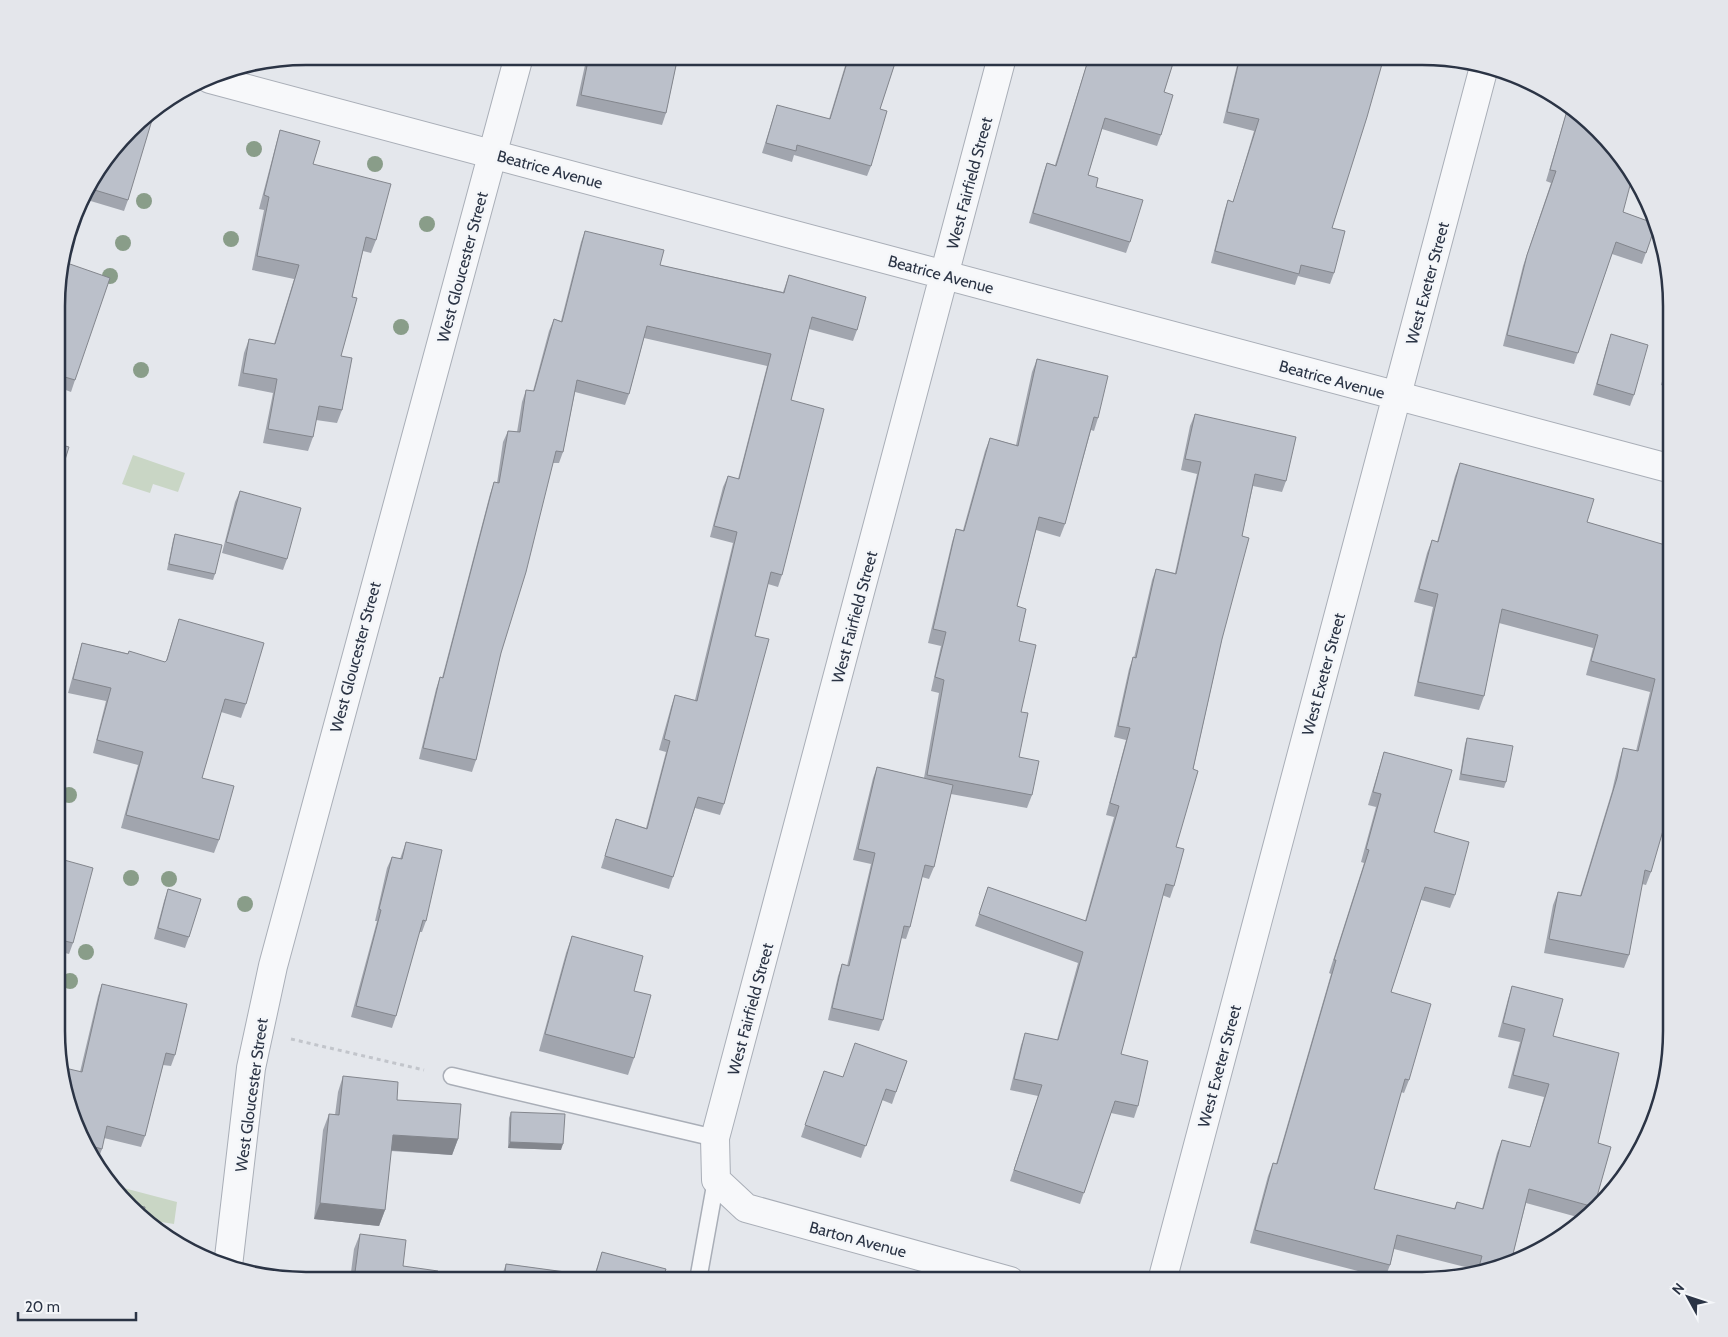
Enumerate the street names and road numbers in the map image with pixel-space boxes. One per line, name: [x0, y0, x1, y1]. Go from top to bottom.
street label: West Fairfield Street: [943, 114, 996, 251]
street label: Beatrice Avenue: [495, 146, 605, 193]
street label: West Gloucester Street: [433, 189, 492, 345]
street label: West Exeter Street: [1402, 219, 1453, 346]
street label: Beatrice Avenue: [886, 251, 996, 298]
street label: Beatrice Avenue: [1277, 356, 1387, 403]
street label: West Fairfield Street: [828, 548, 881, 685]
street label: West Gloucester Street: [326, 579, 385, 735]
street label: West Exeter Street: [1298, 610, 1349, 737]
street label: West Fairfield Street: [724, 940, 777, 1077]
street label: West Exeter Street: [1194, 1002, 1245, 1129]
street label: West Gloucester Street: [231, 1016, 272, 1173]
street label: Barton Avenue: [807, 1217, 908, 1262]

